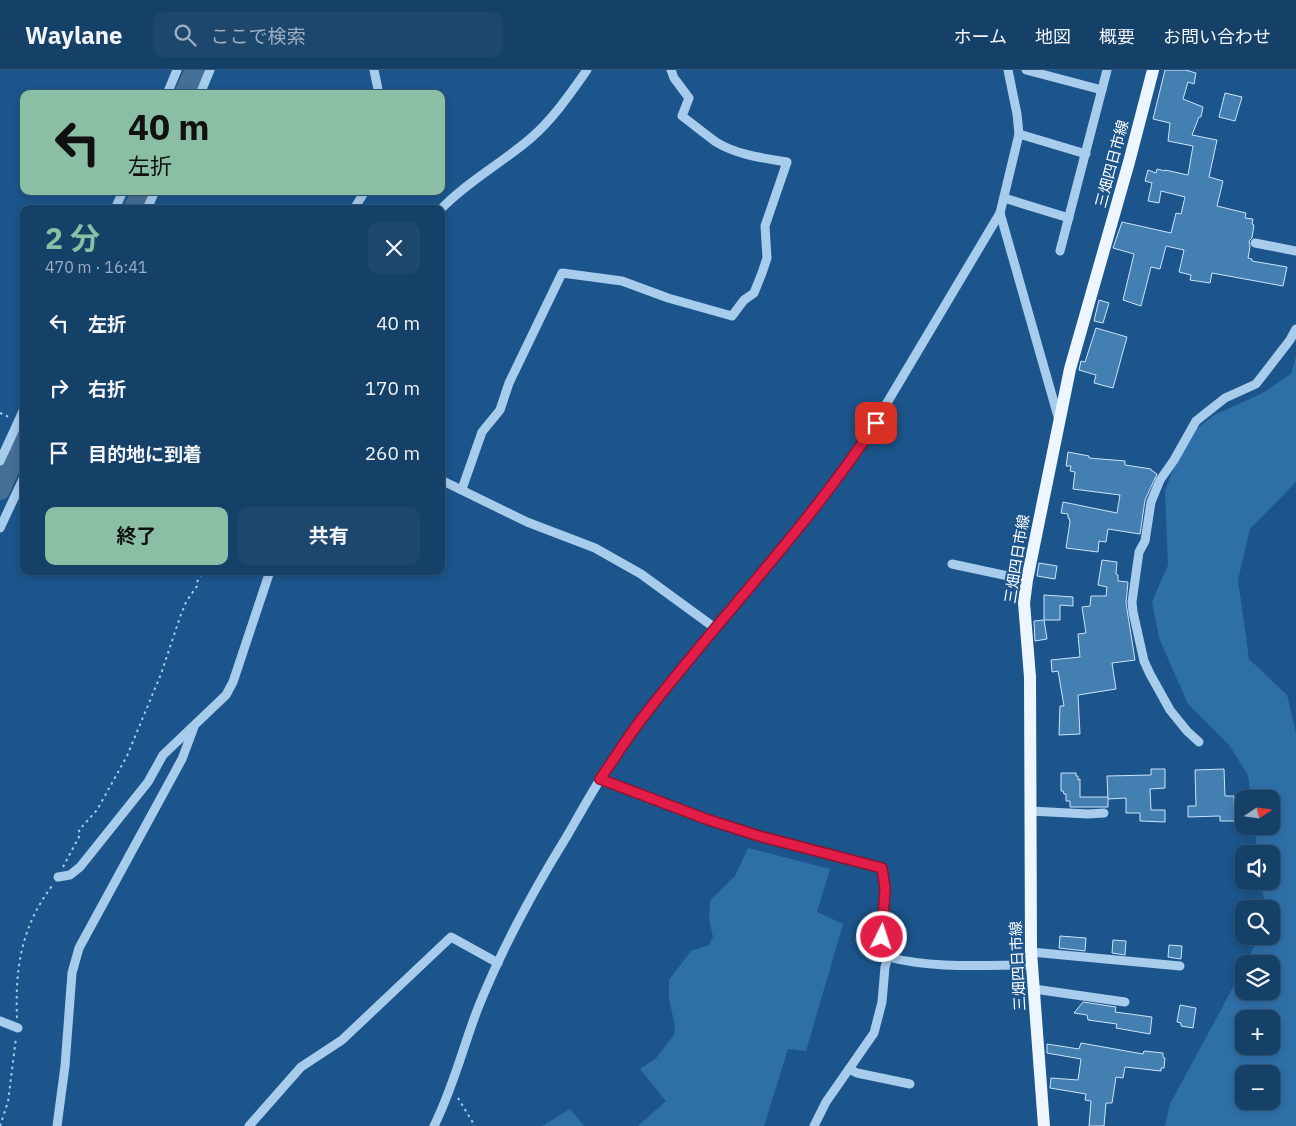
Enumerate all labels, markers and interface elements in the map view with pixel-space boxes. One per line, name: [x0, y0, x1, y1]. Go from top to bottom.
search box: [153, 12, 503, 57]
text: Waylane: [25, 19, 123, 51]
icon: search: [171, 21, 199, 49]
text: ここで検索: [211, 24, 306, 48]
text: ホーム: [954, 25, 1007, 48]
text: 地図: [1035, 25, 1071, 48]
text: 概要: [1099, 25, 1135, 48]
text: お問い合わせ: [1163, 25, 1271, 48]
text: 40 m: [128, 104, 210, 150]
icon: left: [45, 110, 110, 175]
street label: 三畑四日市線: [1091, 118, 1132, 210]
text: 左折: [128, 151, 172, 180]
text: 2 分: [45, 218, 100, 257]
button: close: [368, 222, 420, 274]
text: 470 m · 16:41: [45, 257, 147, 277]
icon: left: [45, 309, 73, 337]
text: 40 m: [376, 311, 420, 335]
text: 左折: [88, 312, 126, 336]
icon: right: [45, 374, 73, 402]
text: 170 m: [365, 376, 420, 400]
text: 右折: [88, 377, 126, 401]
pin: [855, 402, 897, 444]
icon: arrive: [862, 409, 890, 437]
icon: arrive: [45, 439, 73, 467]
text: 260 m: [365, 441, 420, 465]
text: 目的地に到着: [88, 442, 202, 466]
button: 終了: [45, 507, 228, 565]
button: 共有: [238, 507, 420, 565]
street label: 三畑四日市線: [1000, 513, 1033, 605]
north arrow: [1235, 790, 1280, 835]
map controls: [1235, 790, 1280, 1110]
button: sound: [1235, 845, 1280, 890]
button: search: [1235, 900, 1280, 945]
position arrow: [855, 910, 907, 962]
street label: 三畑四日市線: [1006, 921, 1029, 1011]
button: layers: [1235, 955, 1280, 1000]
button: +: [1235, 1010, 1280, 1055]
button: −: [1235, 1065, 1280, 1110]

